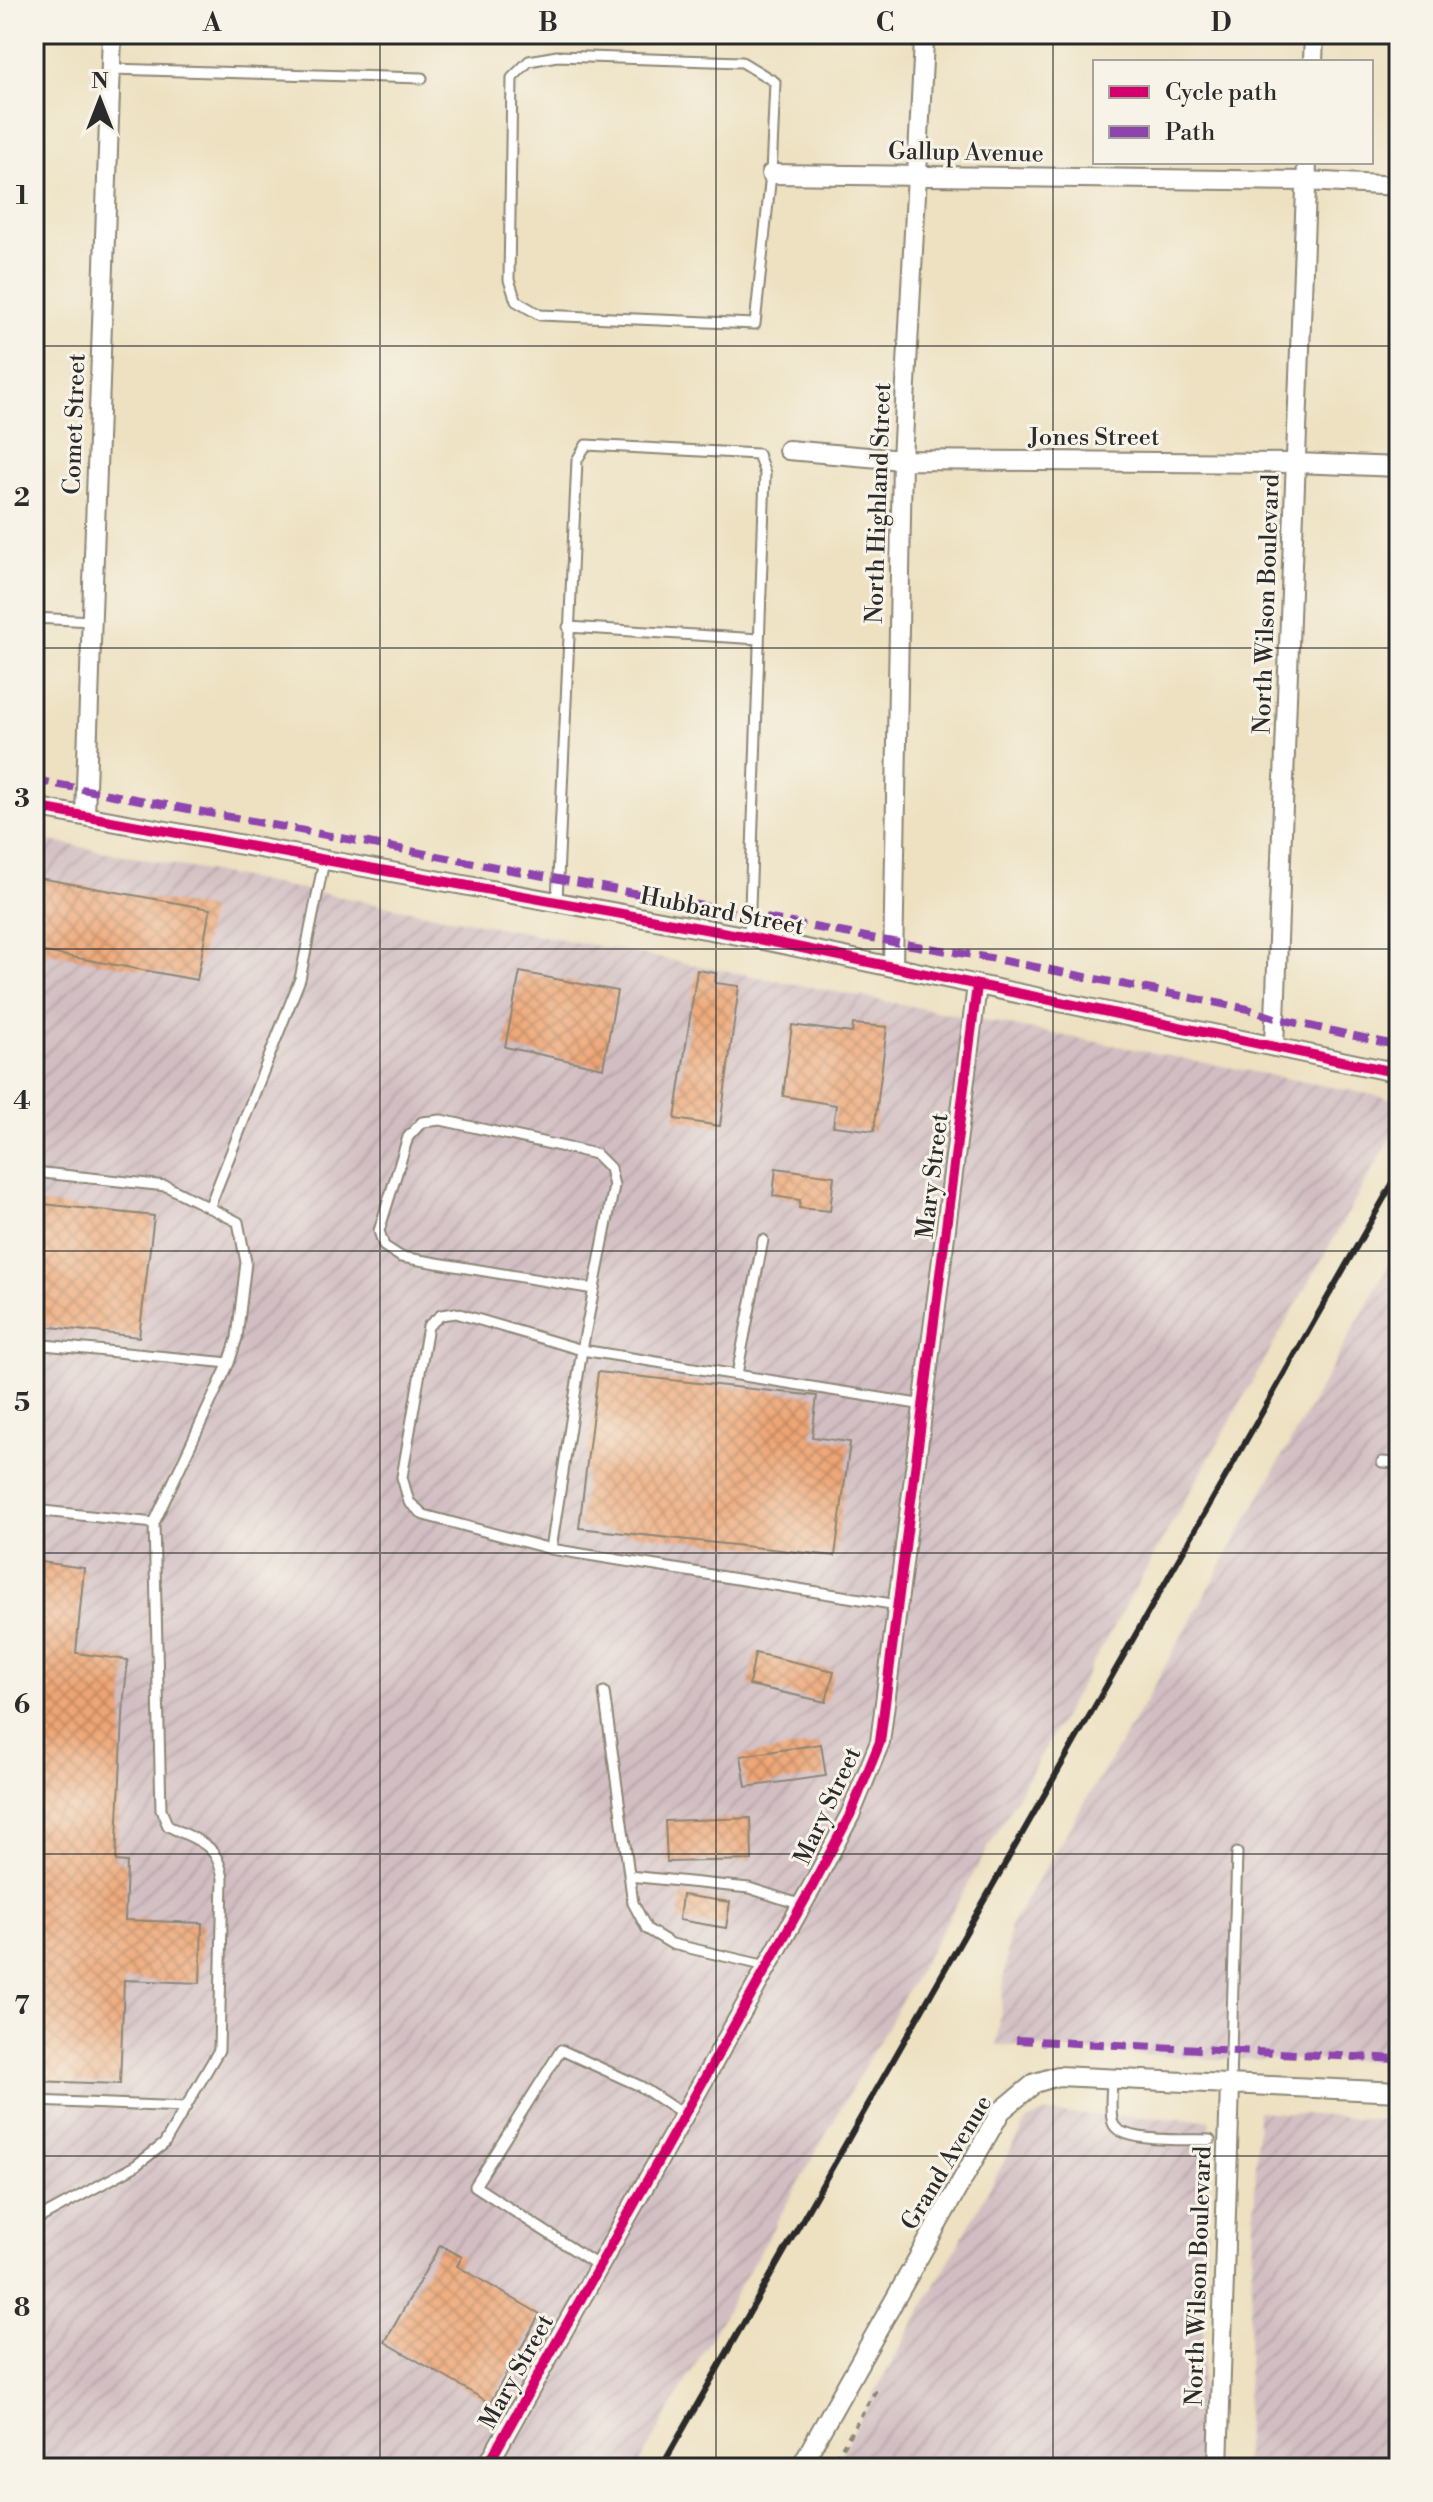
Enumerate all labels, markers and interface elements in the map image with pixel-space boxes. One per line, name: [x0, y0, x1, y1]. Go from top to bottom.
text: A: [202, 7, 222, 39]
text: B: [538, 7, 558, 39]
text: C: [876, 7, 894, 39]
text: D: [1211, 7, 1231, 39]
north arrow: [60, 60, 140, 140]
legend: [1093, 60, 1373, 164]
text: N: [91, 68, 109, 95]
text: Cycle path: [1165, 78, 1277, 108]
text: Path: [1165, 118, 1215, 148]
street label: Gallup Avenue: [888, 137, 1044, 169]
text: 1: [16, 180, 29, 212]
street label: Comet Street: [58, 352, 92, 495]
street label: North Highland Street: [860, 381, 898, 624]
street label: Jones Street: [1028, 423, 1160, 453]
street label: North Wilson Boulevard: [1247, 473, 1287, 735]
text: 2: [14, 482, 30, 514]
text: 3: [14, 783, 30, 815]
street label: Hubbard Street: [637, 881, 807, 943]
text: 4: [13, 1085, 31, 1117]
street label: Mary Street: [910, 1111, 956, 1241]
text: 5: [14, 1387, 30, 1419]
text: 6: [14, 1689, 30, 1721]
street label: Mary Street: [788, 1742, 869, 1870]
text: 7: [14, 1990, 30, 2022]
street label: Grand Avenue: [895, 2090, 999, 2236]
street label: North Wilson Boulevard: [1179, 2145, 1219, 2407]
text: 8: [14, 2292, 30, 2324]
street label: Mary Street: [473, 2309, 561, 2435]

